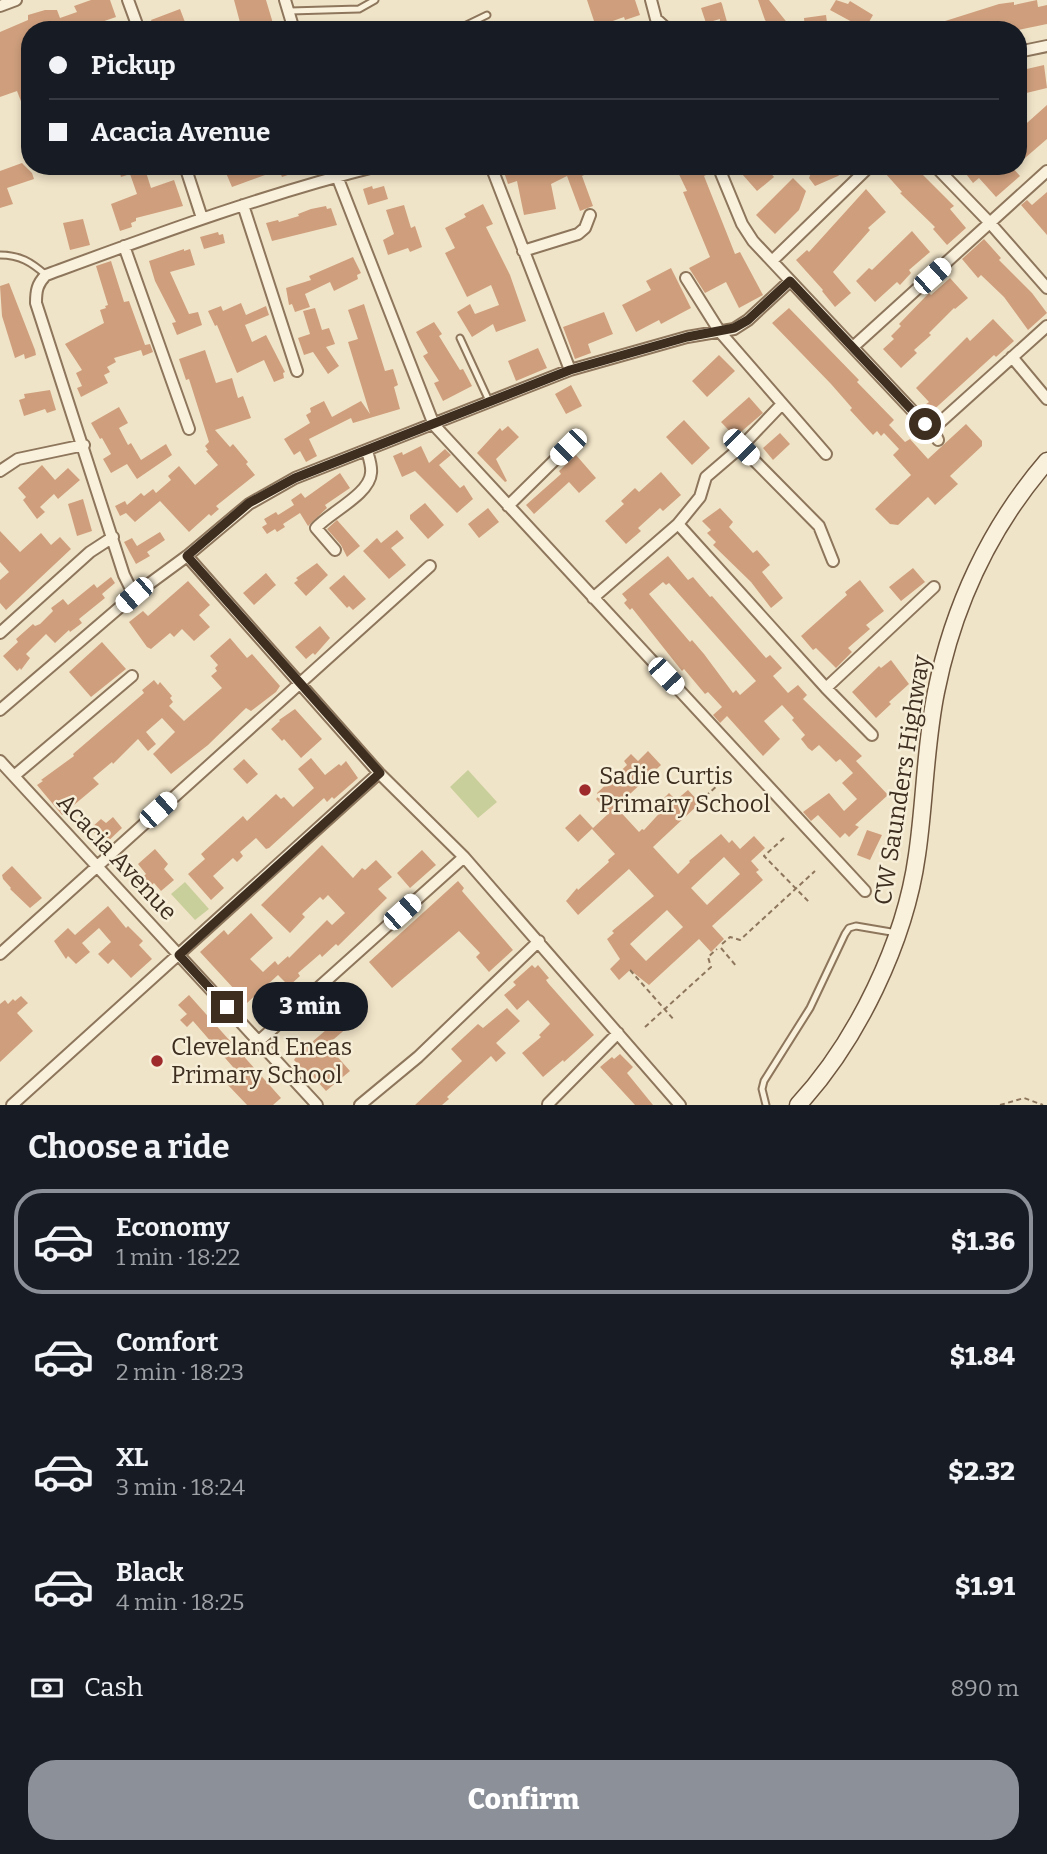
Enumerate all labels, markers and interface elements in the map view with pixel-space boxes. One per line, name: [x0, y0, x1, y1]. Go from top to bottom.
text: Pickup: [91, 50, 176, 81]
text: Acacia Avenue: [91, 117, 270, 148]
car: [910, 254, 955, 298]
route start: [909, 408, 941, 440]
car: [546, 425, 591, 469]
car: [719, 425, 764, 469]
car: [112, 573, 157, 617]
car: [644, 653, 689, 699]
street label: CW Saunders Highway: [868, 653, 936, 907]
place label: Sadie Curtis Primary School: [599, 762, 770, 818]
marker: Sadie Curtis Primary School: [577, 782, 593, 798]
street label: Acacia Avenue: [51, 788, 183, 926]
car: [136, 788, 181, 832]
car: [380, 890, 425, 934]
callout: 3 min: [252, 982, 367, 1032]
route end: [211, 991, 243, 1023]
text: 3 min: [279, 992, 341, 1020]
place label: Cleveland Eneas Primary School: [171, 1033, 352, 1089]
marker: Cleveland Eneas Primary School: [149, 1053, 165, 1069]
text: Choose a ride: [28, 1128, 229, 1166]
icon: car: [32, 1210, 95, 1273]
text: Economy: [116, 1212, 230, 1243]
text: $1.36: [951, 1226, 1015, 1257]
text: 1 min · 18:22: [116, 1243, 240, 1271]
icon: car: [32, 1325, 95, 1388]
text: Comfort: [116, 1327, 219, 1358]
text: $1.84: [950, 1341, 1015, 1372]
text: 2 min · 18:23: [116, 1358, 244, 1386]
icon: car: [32, 1440, 95, 1503]
text: XL: [116, 1442, 148, 1473]
text: $2.32: [948, 1456, 1015, 1487]
text: 3 min · 18:24: [116, 1473, 245, 1501]
icon: car: [32, 1555, 95, 1618]
text: Black: [116, 1557, 184, 1588]
text: $1.91: [955, 1571, 1015, 1602]
text: 4 min · 18:25: [116, 1588, 244, 1616]
icon: cash: [28, 1669, 66, 1707]
text: Cash: [84, 1672, 143, 1703]
text: 890 m: [950, 1674, 1019, 1702]
button: Confirm: [28, 1760, 1019, 1840]

